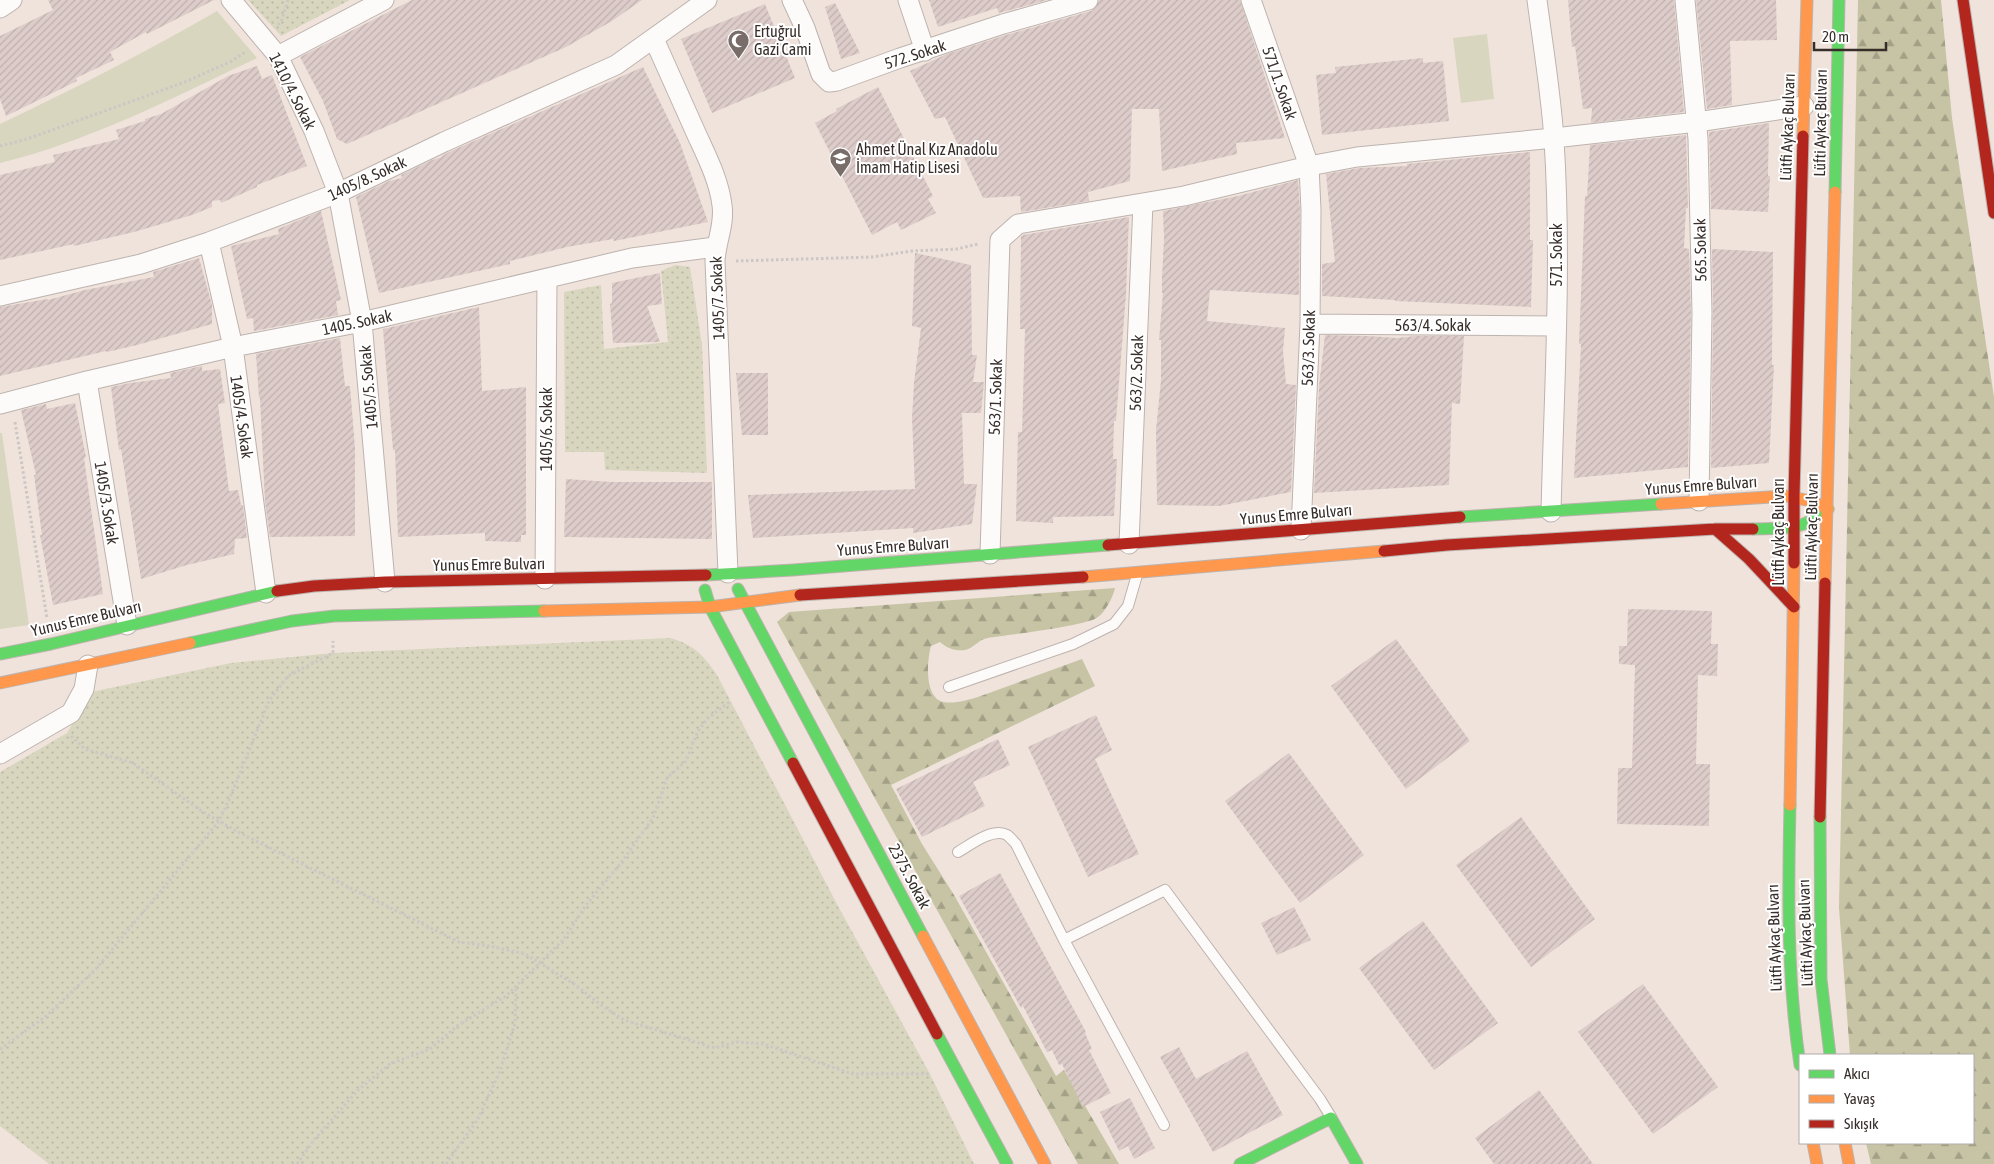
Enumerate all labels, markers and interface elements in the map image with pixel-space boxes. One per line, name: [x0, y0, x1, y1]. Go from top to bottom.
scale bar: [1814, 20, 1886, 52]
place label: Ertuğrul Gazi Cami: [754, 22, 811, 58]
mosque icon: Ertuğrul Gazi Cami: [726, 28, 750, 59]
text: 20 m: [1822, 28, 1849, 45]
street label: 572. Sokak: [882, 36, 948, 72]
street label: 571/1. Sokak: [1259, 44, 1301, 122]
street label: 1410/4. Sokak: [266, 50, 320, 132]
street label: Lüfti Aykaç Bulvarı: [1810, 69, 1831, 177]
street label: Lütfi Aykaç Bulvarı: [1776, 73, 1799, 181]
place label: Ahmet Ünal Kız Anadolu İmam Hatip Lisesi: [856, 140, 998, 177]
school or university icon: Ahmet Ünal Kız Anadolu İmam Hatip Lisesi: [828, 146, 852, 177]
street label: 1405/8. Sokak: [325, 152, 409, 204]
street label: 565. Sokak: [1690, 218, 1710, 282]
street label: 571. Sokak: [1547, 223, 1565, 287]
street label: 1405/7. Sokak: [707, 256, 727, 340]
street label: 1405. Sokak: [320, 306, 394, 338]
street label: 563/3. Sokak: [1298, 310, 1318, 386]
street label: 563/4. Sokak: [1395, 316, 1471, 334]
street label: 563/2. Sokak: [1126, 335, 1146, 411]
street label: 1405/5. Sokak: [355, 344, 381, 430]
street label: 563/1. Sokak: [985, 359, 1005, 435]
street label: 1405/4. Sokak: [227, 374, 257, 460]
street label: 1405/6. Sokak: [537, 387, 555, 471]
street label: 1405/3. Sokak: [92, 460, 122, 546]
street label: Yunus Emre Bulvarı: [1644, 472, 1758, 498]
street label: Lüfti Aykaç Bulvarı: [1801, 473, 1822, 581]
street label: Lütfi Aykaç Bulvarı: [1769, 478, 1788, 586]
street label: Yunus Emre Bulvarı: [1239, 500, 1353, 528]
street label: Yunus Emre Bulvarı: [836, 533, 950, 559]
street label: Yunus Emre Bulvarı: [433, 554, 545, 574]
street label: Yunus Emre Bulvarı: [29, 597, 143, 639]
street label: 2375. Sokak: [885, 840, 935, 912]
street label: Lüfti Aykaç Bulvarı: [1794, 879, 1817, 987]
street label: Lütfi Aykaç Bulvarı: [1763, 884, 1786, 992]
legend: [1799, 1054, 1974, 1144]
text: Akıcı: [1844, 1065, 1870, 1082]
text: Yavaş: [1844, 1090, 1875, 1107]
text: Sıkışık: [1844, 1115, 1879, 1132]

